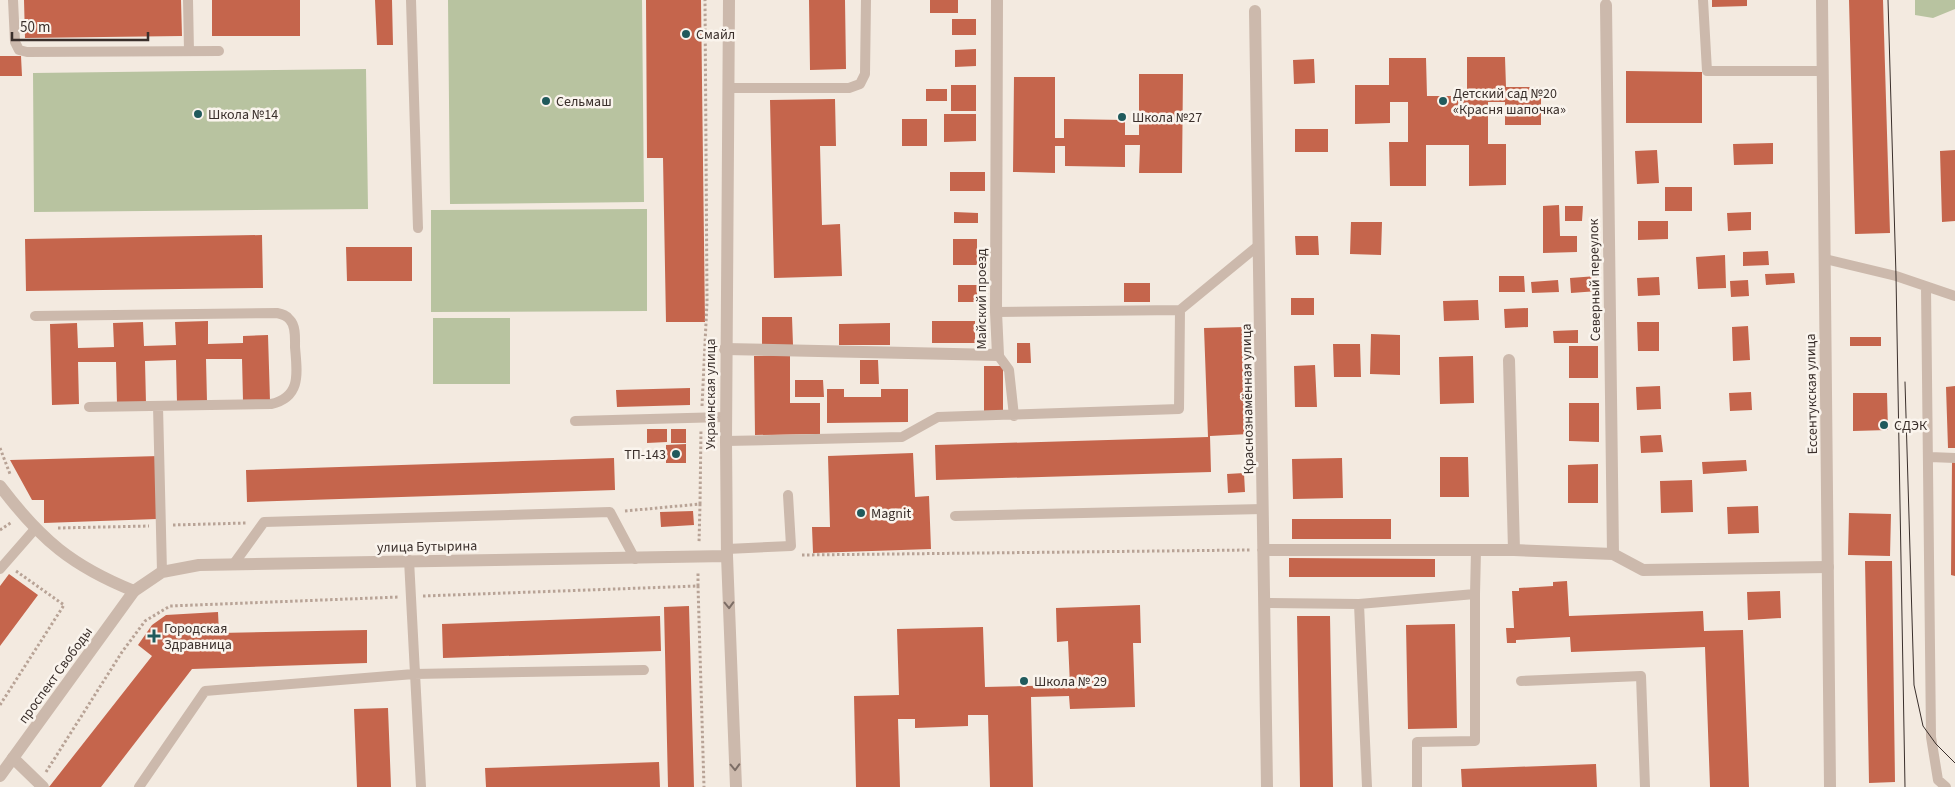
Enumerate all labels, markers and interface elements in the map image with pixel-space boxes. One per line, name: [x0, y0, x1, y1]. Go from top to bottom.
scale bar: [12, 10, 149, 42]
text: 50 m: [20, 17, 50, 38]
place label: Смайл: [696, 25, 735, 45]
marker: Смайл: [680, 28, 692, 40]
place label: Детский сад №20 «Красня шапочка»: [1453, 84, 1566, 120]
place label: Сельмаш: [556, 92, 612, 112]
marker: Сельмаш: [540, 95, 552, 107]
marker: Детский сад №20 «Красня шапочка»: [1437, 95, 1449, 107]
place label: Школа №14: [208, 105, 278, 125]
marker: Школа №14: [192, 108, 204, 120]
place label: Школа №27: [1132, 108, 1202, 128]
marker: Школа №27: [1116, 111, 1128, 123]
street label: Северный переулок: [1584, 218, 1606, 341]
street label: Майский проезд: [972, 248, 992, 349]
street label: Краснознамённая улица: [1237, 323, 1259, 475]
street label: Ессентукская улица: [1801, 333, 1823, 455]
street label: Украинская улица: [701, 338, 721, 450]
place label: СДЭК: [1894, 416, 1928, 436]
marker: СДЭК: [1878, 419, 1890, 431]
place label: ТП-143: [624, 445, 666, 465]
marker: ТП-143: [670, 448, 682, 460]
place label: Magnit: [871, 504, 911, 524]
marker: Magnit: [855, 507, 867, 519]
street label: улица Бутырина: [377, 536, 477, 558]
one-way arrow: [723, 601, 734, 609]
place label: Городская Здравница: [164, 619, 232, 655]
street label: проспект Свободы: [14, 623, 98, 728]
marker: Городская Здравница: [148, 630, 160, 642]
place label: Школа № 29: [1034, 672, 1107, 692]
marker: Школа № 29: [1018, 675, 1030, 687]
one-way arrow: [730, 763, 741, 771]

